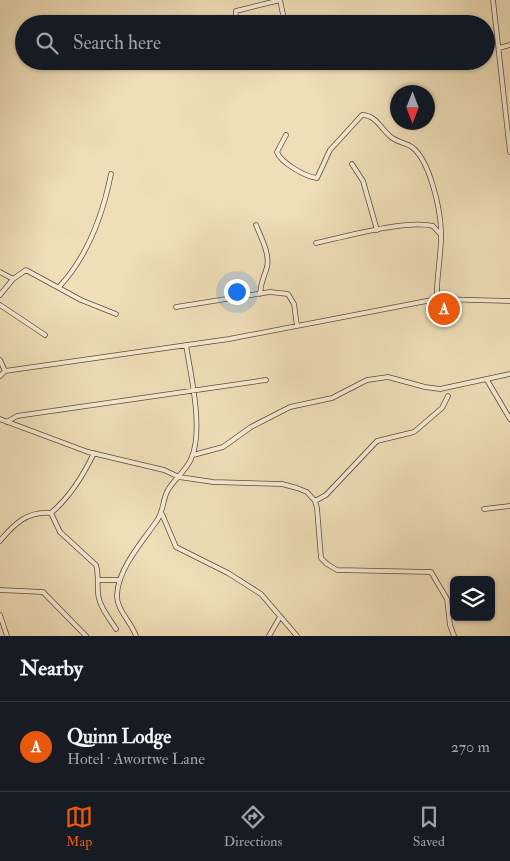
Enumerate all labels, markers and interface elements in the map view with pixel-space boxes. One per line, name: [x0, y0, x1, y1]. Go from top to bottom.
search box: [15, 15, 495, 70]
icon: search: [33, 29, 61, 57]
text: Search here: [73, 31, 161, 55]
north arrow: [390, 85, 435, 130]
your location: [224, 279, 250, 305]
pin: A: [428, 290, 460, 328]
map controls: [450, 576, 495, 621]
button: layers: [450, 576, 495, 621]
text: Nearby: [20, 655, 83, 682]
text: Quinn Lodge: [67, 725, 171, 749]
text: A: [31, 737, 41, 757]
text: 270 m: [451, 737, 490, 757]
text: Hotel · Awortwe Lane: [67, 749, 205, 769]
tab: Map: [65, 803, 93, 850]
tab: Directions: [224, 803, 282, 850]
tab: Saved: [413, 803, 445, 850]

